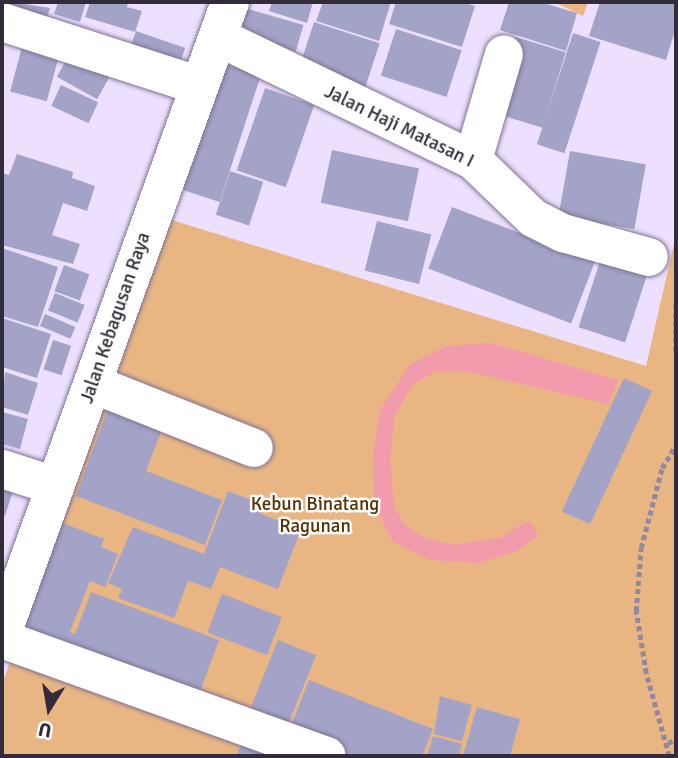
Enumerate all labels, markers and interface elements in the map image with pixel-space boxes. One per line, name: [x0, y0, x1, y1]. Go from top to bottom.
street label: Jalan Haji Matasan I: [320, 81, 478, 173]
street label: Jalan Kebagusan Raya: [76, 229, 156, 407]
park label: Kebun Binatang Ragunan: [251, 494, 379, 538]
north arrow: [14, 674, 84, 744]
text: U: [36, 717, 54, 743]

